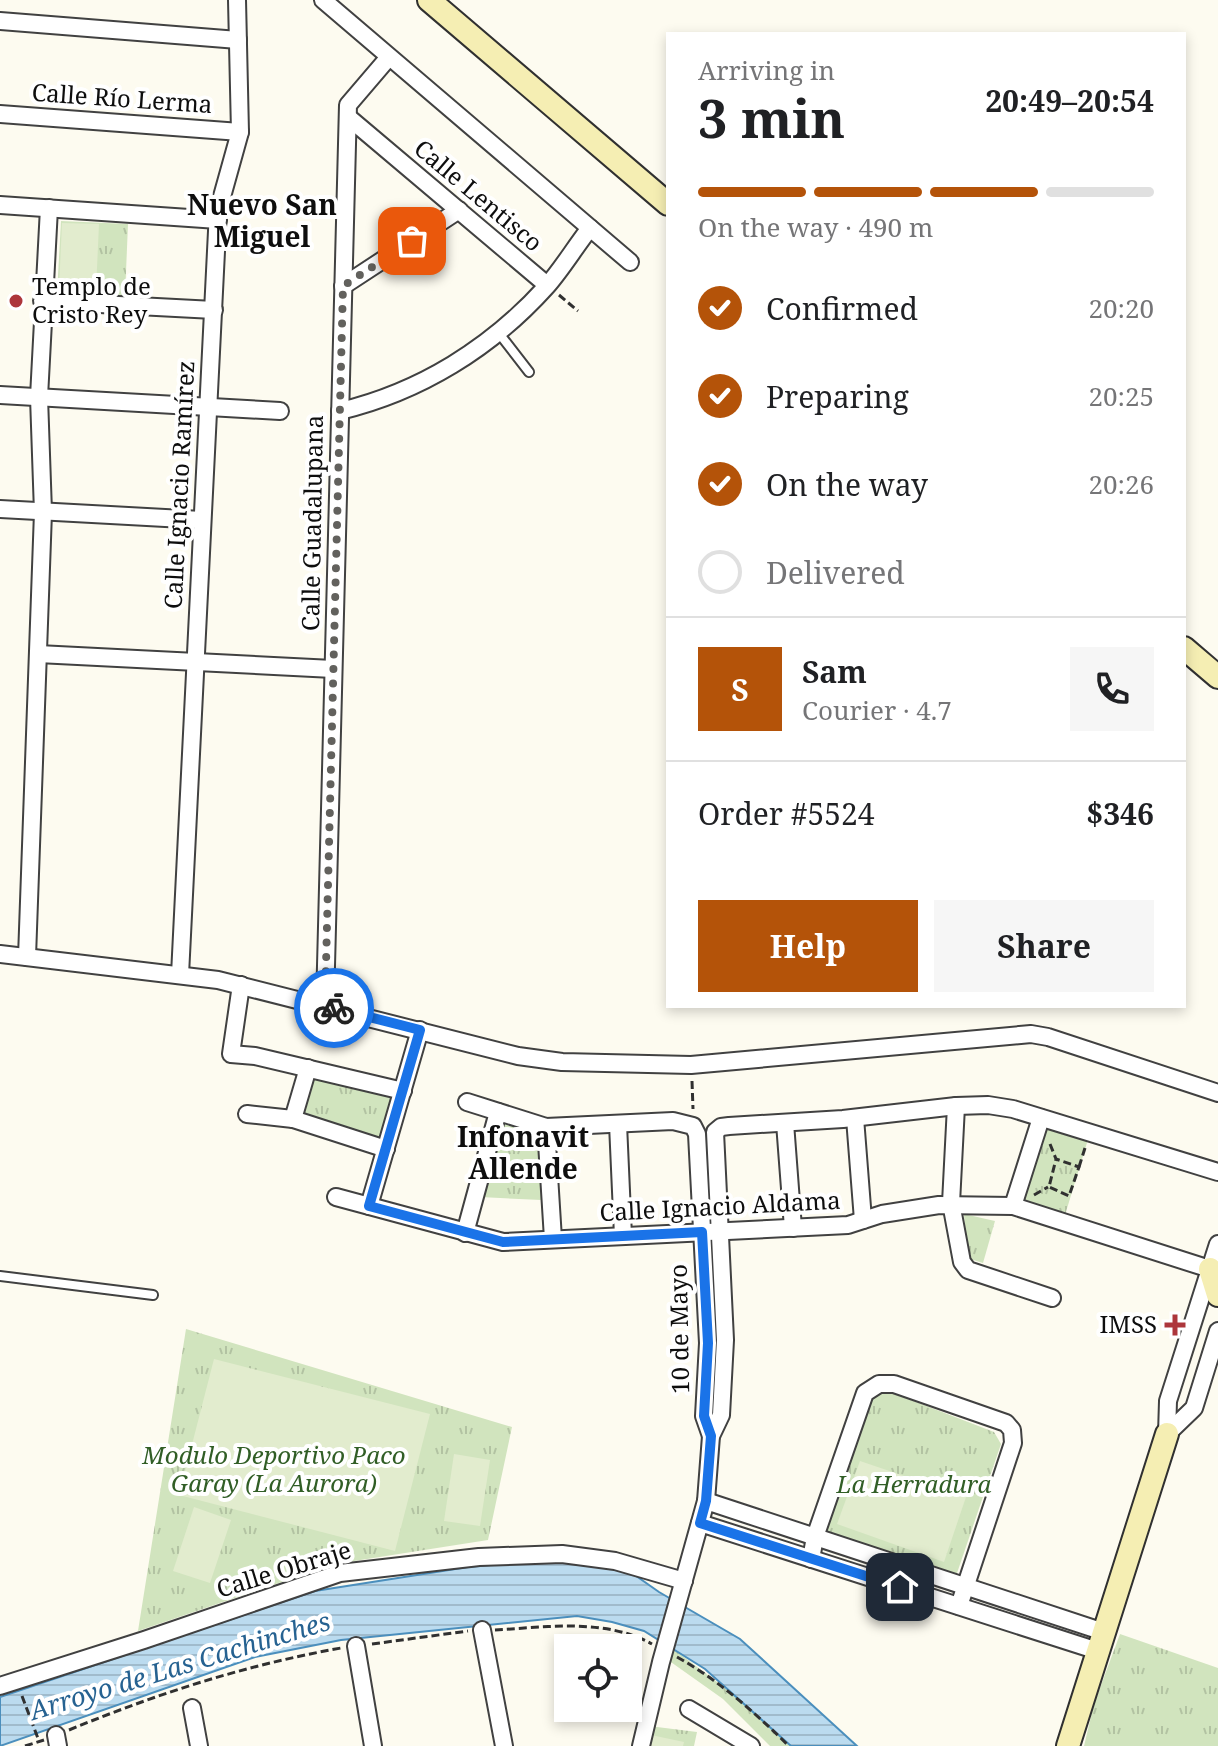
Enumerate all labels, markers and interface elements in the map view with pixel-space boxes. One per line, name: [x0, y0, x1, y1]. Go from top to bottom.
text: Arriving in: [698, 52, 835, 88]
street label: Calle Río Lerma: [31, 75, 214, 120]
text: 20:49–20:54: [985, 80, 1154, 121]
text: 3 min: [698, 82, 845, 153]
street label: Calle Lentisco: [408, 131, 550, 258]
district label: Nuevo San Miguel: [187, 185, 337, 255]
pin: [378, 207, 446, 275]
text: On the way · 490 m: [698, 209, 933, 245]
icon: bag: [390, 219, 434, 263]
place label: Templo de Cristo Rey: [32, 269, 151, 330]
icon: check: [698, 286, 742, 330]
text: Confirmed: [766, 288, 918, 329]
text: 20:20: [1088, 290, 1154, 326]
marker: Templo de Cristo Rey: [7, 292, 25, 310]
street label: Calle Ignacio Ramírez: [156, 360, 201, 610]
icon: check: [698, 374, 742, 418]
text: Preparing: [766, 376, 909, 417]
text: 20:25: [1088, 378, 1154, 414]
street label: Calle Guadalupana: [293, 415, 330, 631]
icon: check: [698, 462, 742, 506]
text: On the way: [766, 464, 928, 505]
text: 20:26: [1088, 466, 1154, 502]
text: Delivered: [766, 552, 905, 593]
button: phone: [1070, 647, 1154, 731]
text: Sam: [802, 651, 867, 692]
text: S: [731, 669, 749, 710]
text: Courier · 4.7: [802, 692, 952, 728]
text: Order #5524: [698, 793, 875, 834]
text: $346: [1086, 793, 1154, 834]
button: Help: [698, 900, 918, 992]
button: Share: [934, 900, 1154, 992]
courier: [294, 968, 374, 1048]
icon: bike: [312, 986, 356, 1030]
district label: Infonavit Allende: [457, 1117, 589, 1187]
street label: Calle Ignacio Aldama: [599, 1183, 841, 1228]
street label: 10 de Mayo: [661, 1264, 696, 1394]
place label: IMSS: [1100, 1307, 1157, 1340]
marker: IMSS: [1164, 1314, 1186, 1336]
park label: Modulo Deportivo Paco Garay (La Aurora): [141, 1438, 406, 1499]
park label: La Herradura: [836, 1467, 991, 1500]
street label: Calle Obraje: [212, 1532, 355, 1605]
pin: [866, 1553, 934, 1621]
icon: home: [878, 1565, 922, 1609]
water label: Arroyo de Las Cachinches: [23, 1602, 335, 1729]
map controls: [554, 1634, 642, 1722]
button: locate: [554, 1634, 642, 1722]

